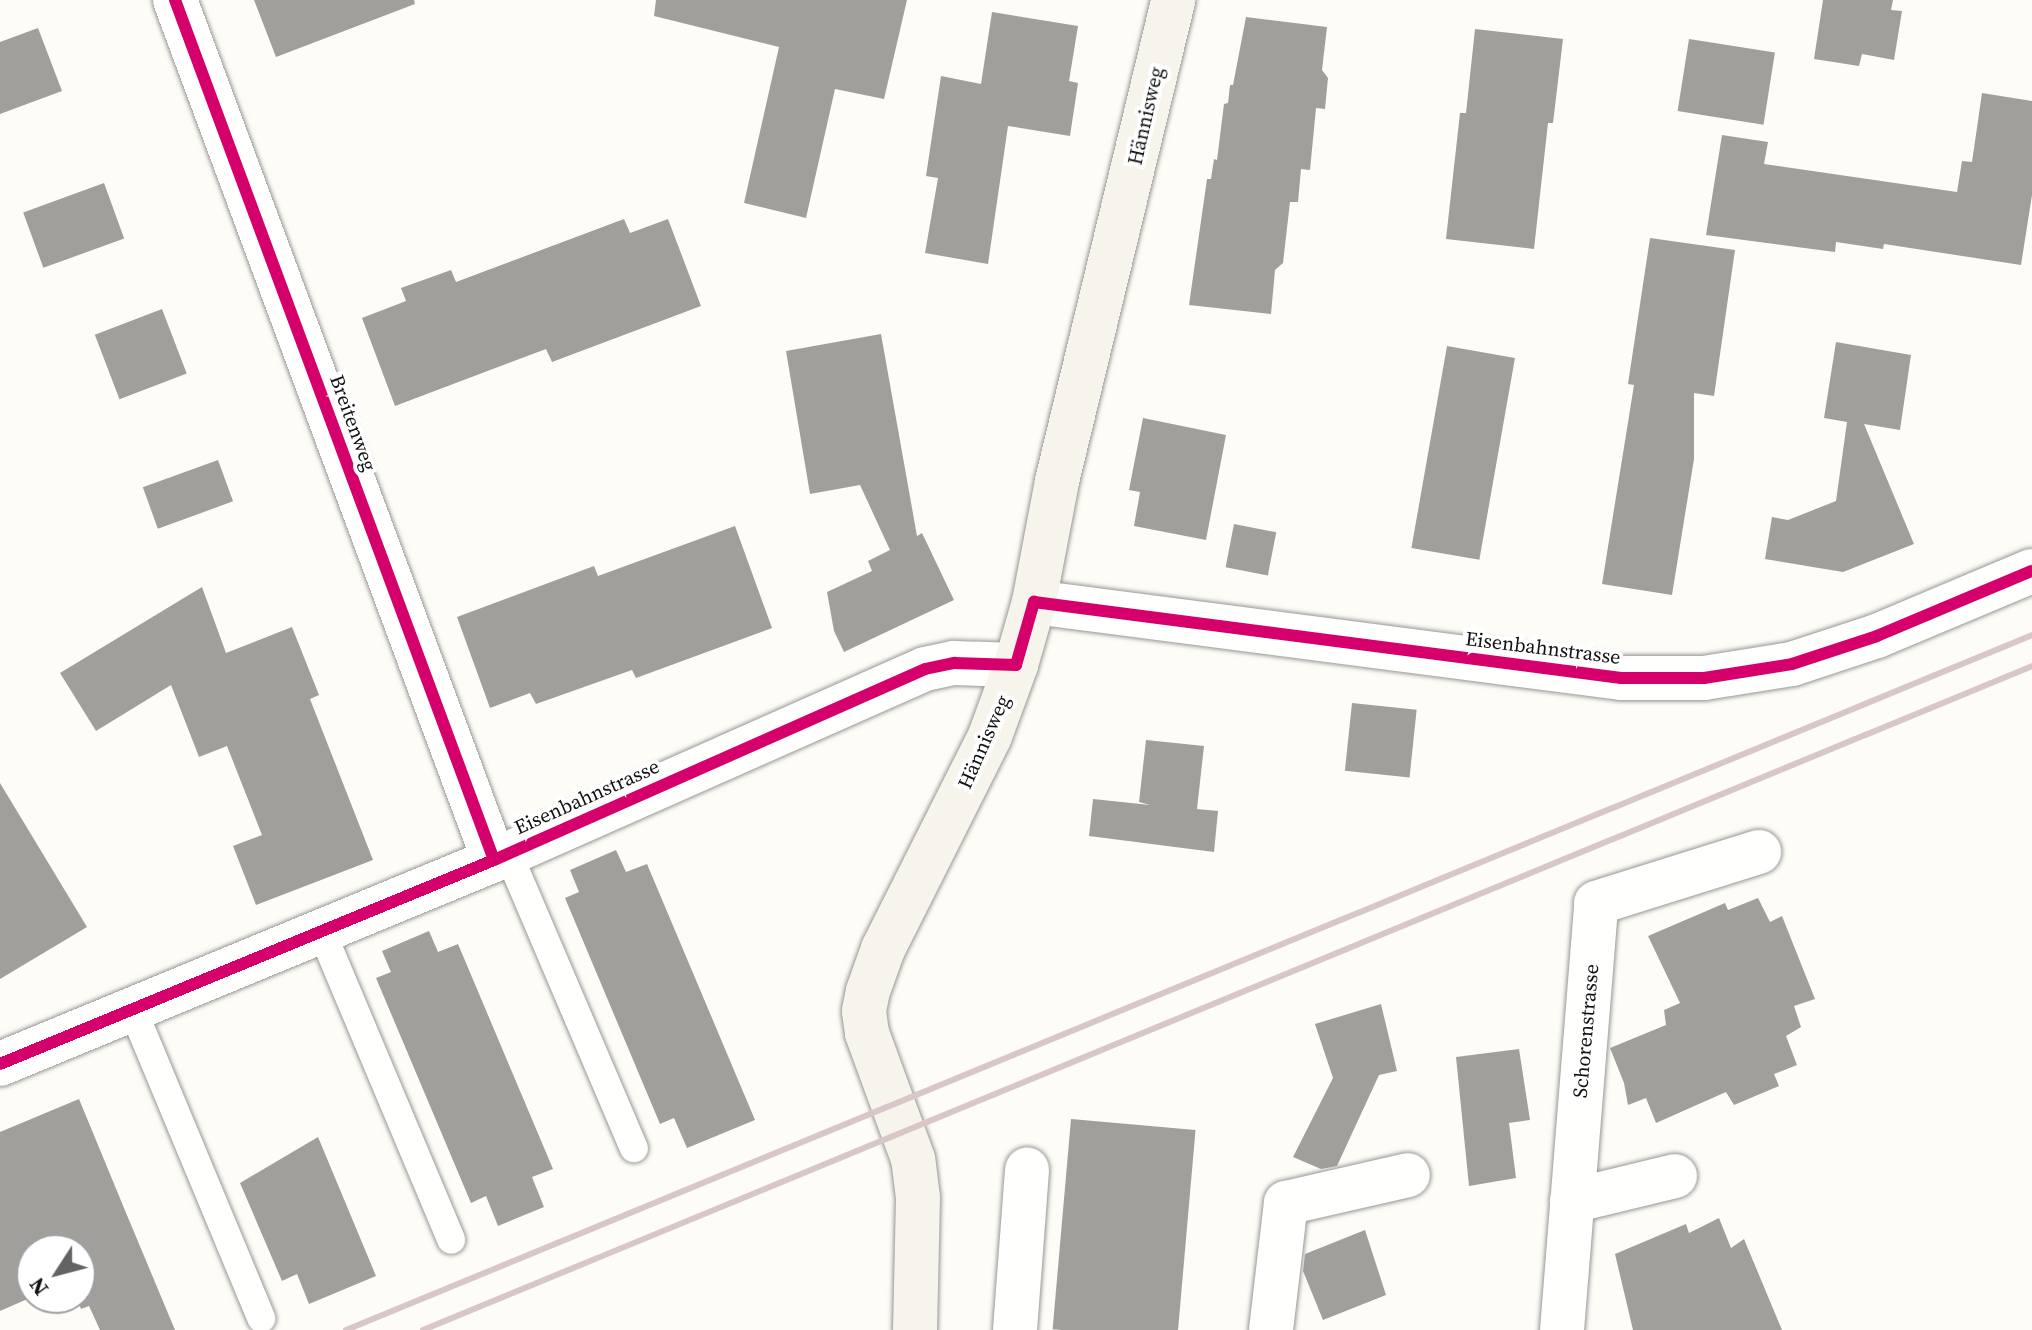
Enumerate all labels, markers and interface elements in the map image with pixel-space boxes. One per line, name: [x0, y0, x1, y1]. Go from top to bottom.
street label: Hännisweg: [1123, 65, 1169, 167]
street label: Breitenweg: [325, 372, 381, 474]
street label: Eisenbahnstrasse: [1464, 627, 1622, 669]
street label: Hännisweg: [953, 692, 1015, 792]
street label: Eisenbahnstrasse: [511, 754, 663, 840]
street label: Schorenstrasse: [1568, 963, 1604, 1099]
north arrow: [16, 1234, 96, 1314]
text: N: [21, 1272, 55, 1302]

